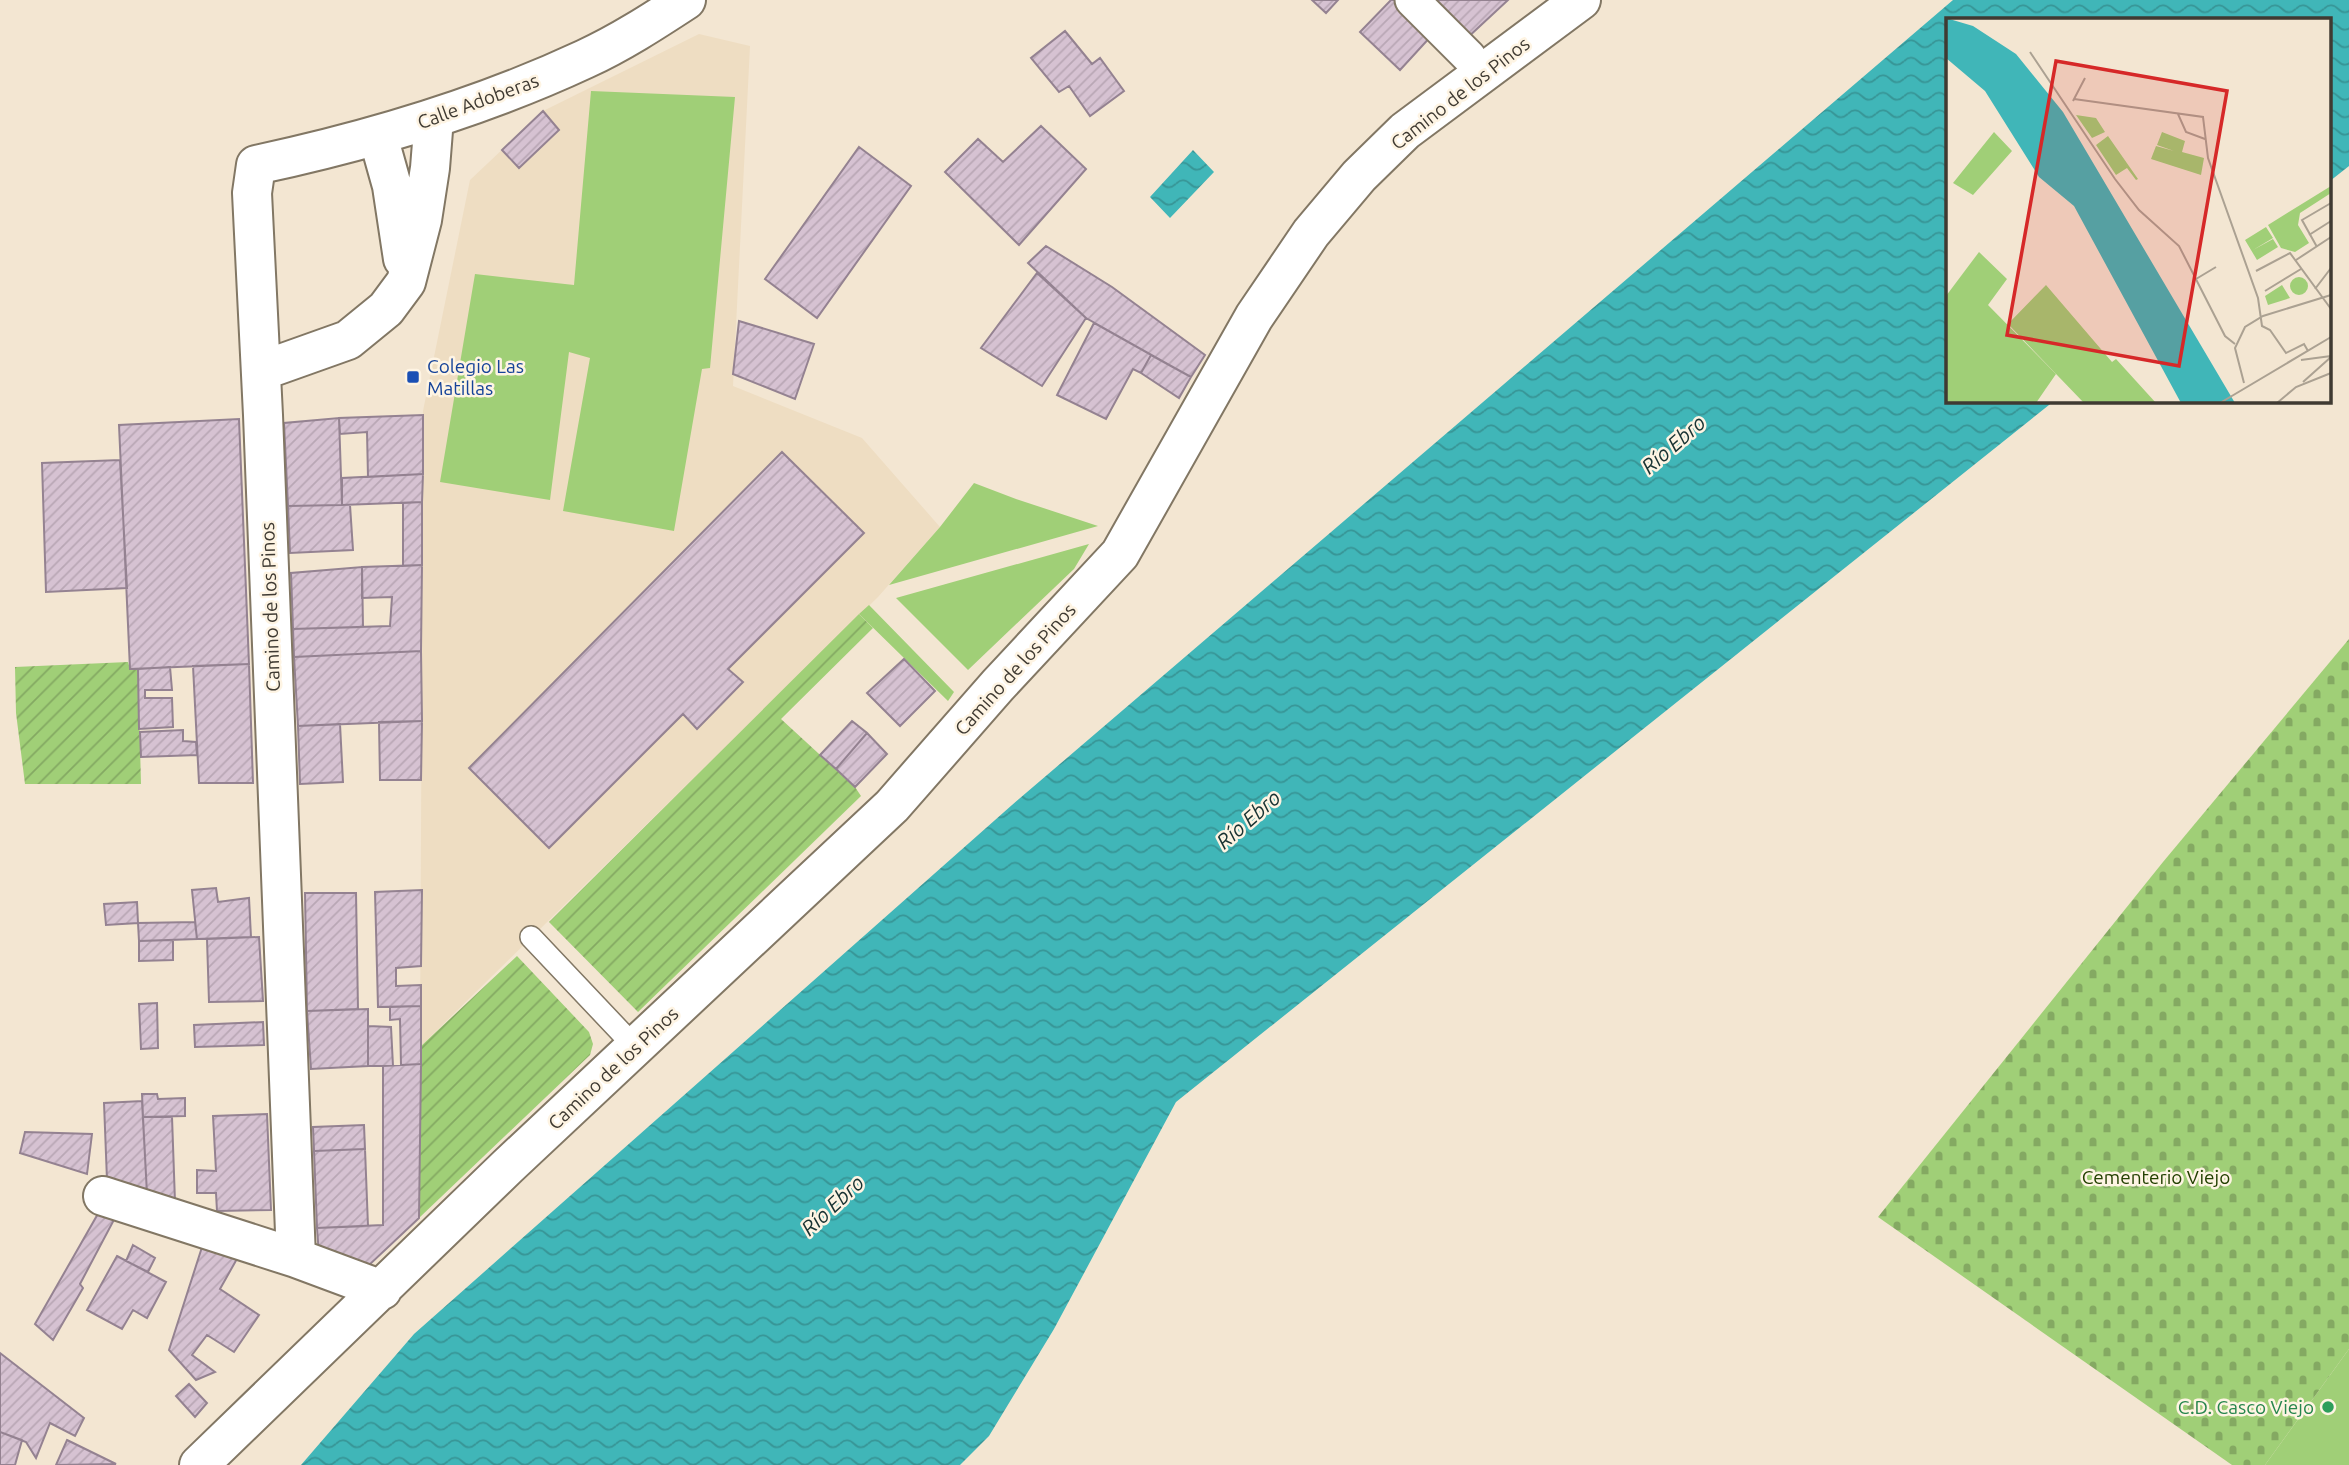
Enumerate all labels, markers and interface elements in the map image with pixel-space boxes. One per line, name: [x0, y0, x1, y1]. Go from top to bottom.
inset map: [1946, 18, 2332, 402]
street label: Camino de los Pinos: [1386, 32, 1534, 154]
street label: Calle Adoberas: [414, 69, 542, 133]
place label: Colegio Las Matillas: [427, 355, 524, 399]
marker: Colegio Las Matillas: [405, 369, 421, 385]
water label: Río Ebro: [1636, 410, 1710, 478]
street label: Camino de los Pinos: [256, 522, 284, 692]
street label: Camino de los Pinos: [950, 599, 1080, 739]
water label: Río Ebro: [1211, 785, 1285, 853]
street label: Camino de los Pinos: [543, 1002, 683, 1134]
park label: Cementerio Viejo: [2082, 1166, 2230, 1188]
water label: Río Ebro: [796, 1170, 868, 1240]
place label: C.D. Casco Viejo: [2178, 1396, 2314, 1418]
marker: C.D. Casco Viejo: [2320, 1399, 2336, 1415]

